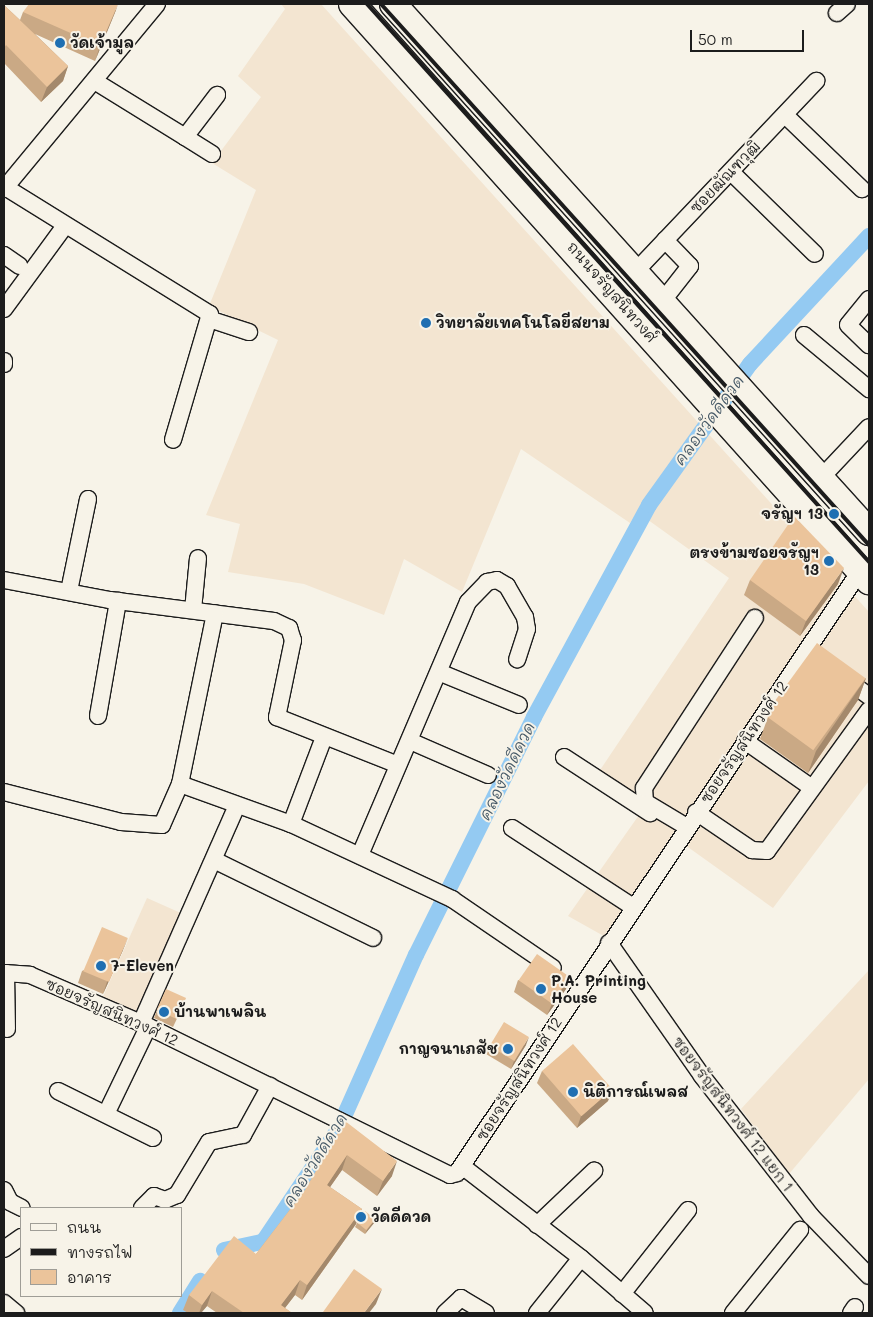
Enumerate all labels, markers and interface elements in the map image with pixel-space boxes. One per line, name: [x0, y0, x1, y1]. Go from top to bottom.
scale bar: [693, 20, 807, 52]
text: 50 m: [698, 29, 733, 49]
place label: วัดเจ้ามูล: [70, 34, 134, 52]
marker: วัดเจ้ามูล: [54, 37, 66, 49]
street label: ซอยฒัณฑวุฒิ: [686, 137, 764, 217]
street label: ถนนจรัญสนิทวงศ์: [563, 238, 661, 346]
place label: วิทยาลัยเทคโนโลยีสยาม: [436, 314, 610, 332]
marker: วิทยาลัยเทคโนโลยีสยาม: [420, 317, 432, 329]
water label: คลองวัดดีดวด: [670, 371, 748, 469]
place label: จรัญฯ 13: [761, 505, 823, 523]
marker: จรัญฯ 13: [827, 507, 841, 521]
place label: ตรงข้ามซอยจรัญฯ 13: [689, 543, 819, 578]
marker: ตรงข้ามซอยจรัญฯ 13: [823, 555, 835, 567]
street label: ซอยจรัญสนิทวงศ์ 12: [696, 678, 792, 806]
water label: คลองวัดดีดวด: [475, 719, 539, 823]
place label: 7-Eleven: [111, 957, 174, 975]
marker: 7-Eleven: [95, 960, 107, 972]
place label: P.A. Printing House: [551, 971, 646, 1006]
street label: ซอยจรัญสนิทวงศ์ 12: [43, 975, 181, 1049]
marker: P.A. Printing House: [535, 983, 547, 995]
place label: บ้านพาเพลิน: [174, 1003, 266, 1021]
marker: บ้านพาเพลิน: [158, 1006, 170, 1018]
street label: ซอยจรัญสนิทวงศ์ 12: [472, 1014, 566, 1144]
street label: ซอยจรัญสนิทวงศ์ 12 แยก 1: [669, 1033, 797, 1195]
place label: กาญจนาเภสัช: [399, 1040, 498, 1058]
marker: กาญจนาเภสัช: [502, 1043, 514, 1055]
place label: นิติการณ์เพลส: [583, 1083, 688, 1101]
marker: นิติการณ์เพลส: [567, 1086, 579, 1098]
water label: คลองวัดดีดวด: [279, 1110, 351, 1210]
legend: [20, 1207, 182, 1297]
place label: วัดดีดวด: [371, 1208, 431, 1226]
marker: วัดดีดวด: [355, 1211, 367, 1223]
text: ถนน: [67, 1217, 101, 1237]
text: ทางรถไฟ: [67, 1242, 133, 1262]
text: อาคาร: [67, 1267, 112, 1287]

